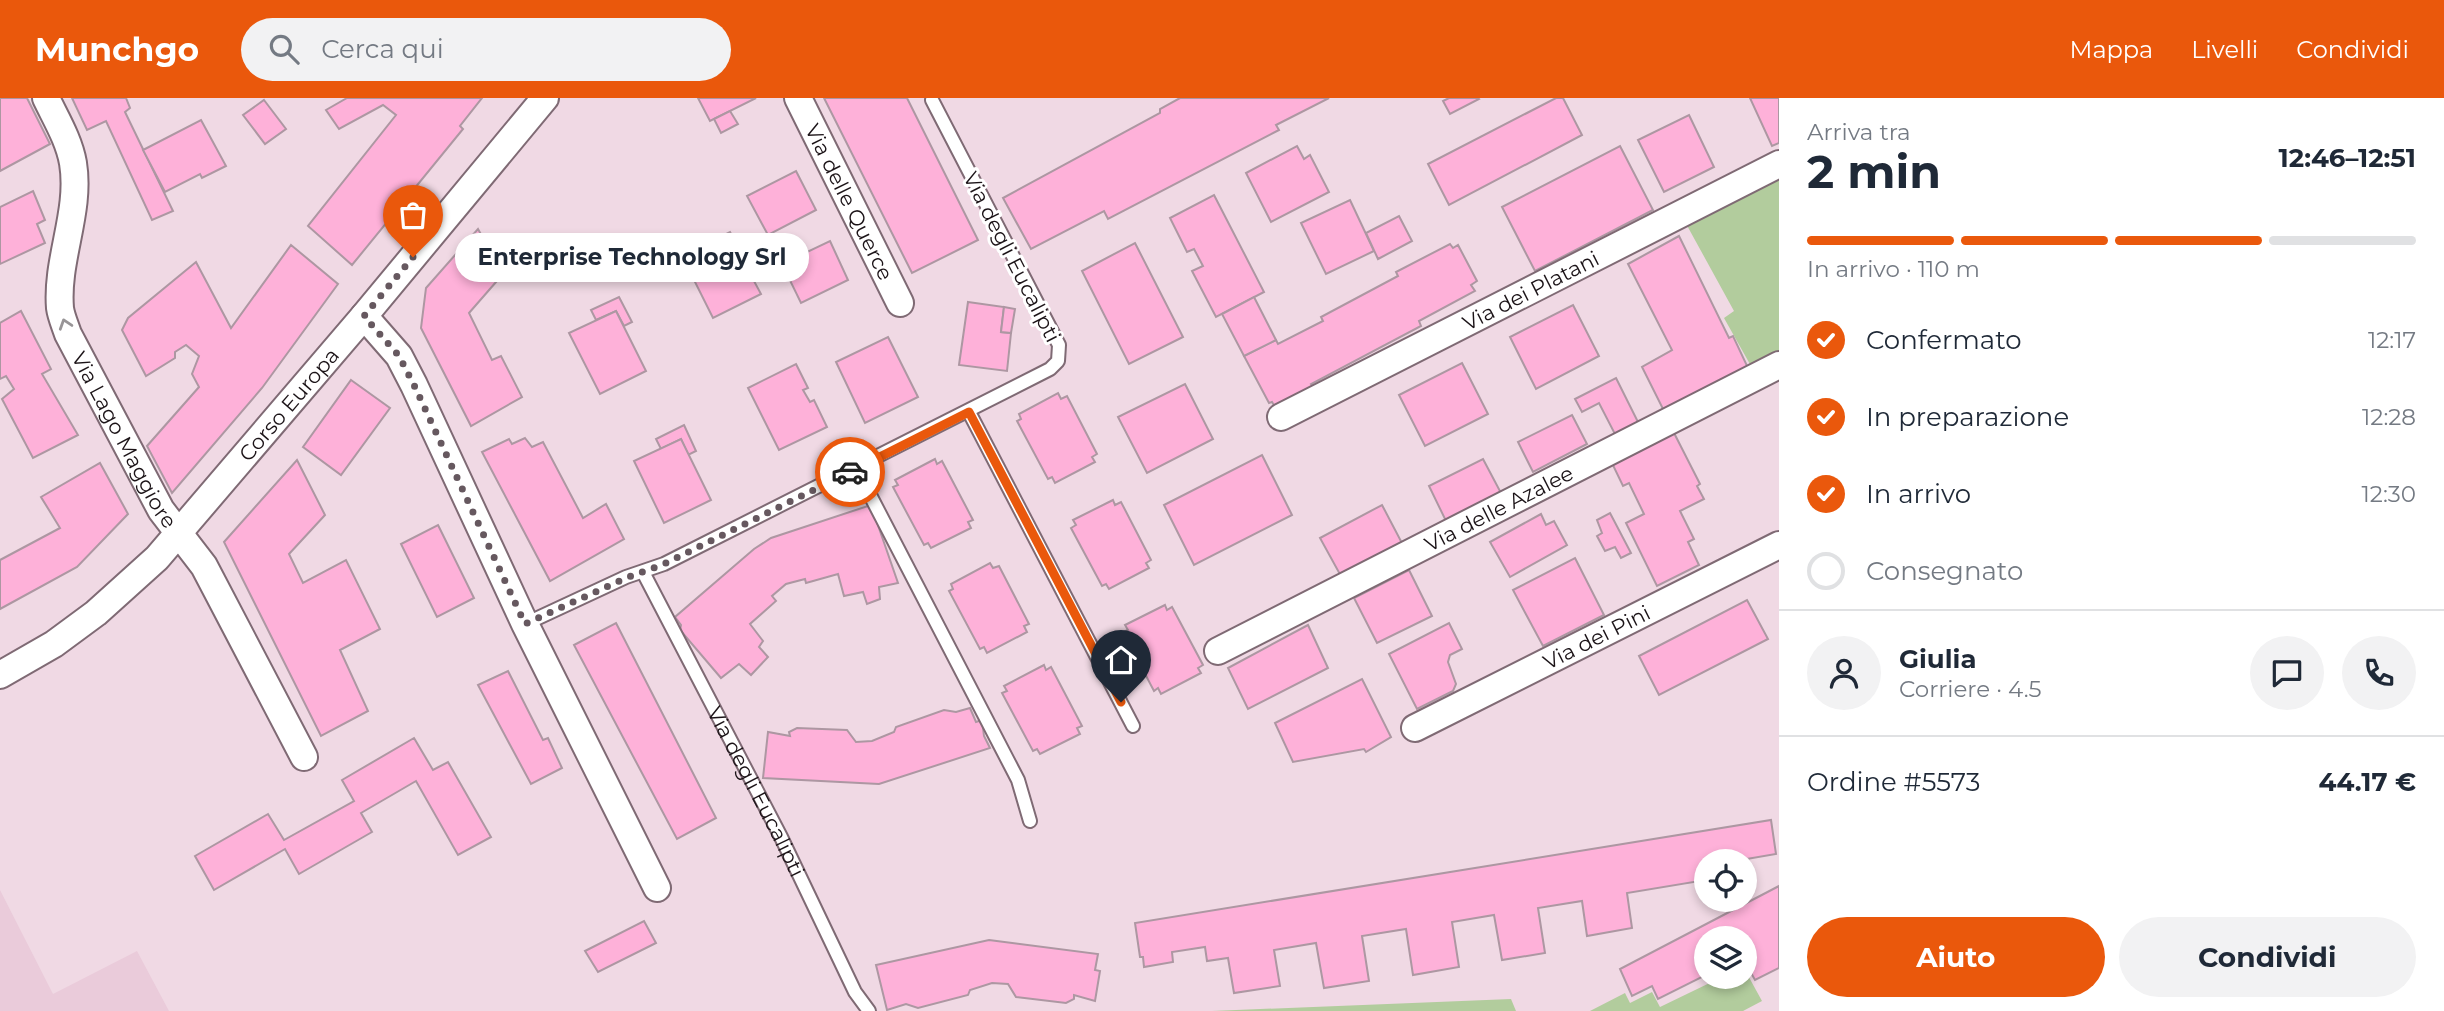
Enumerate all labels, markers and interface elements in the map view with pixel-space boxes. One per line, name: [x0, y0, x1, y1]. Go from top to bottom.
search box: [241, 18, 731, 81]
text: Munchgo: [35, 29, 199, 69]
icon: search: [265, 30, 303, 68]
text: Cerca qui: [321, 33, 444, 65]
text: Mappa: [2070, 35, 2153, 64]
text: Livelli: [2191, 35, 2258, 64]
text: Condividi: [2296, 35, 2409, 64]
text: Arriva tra: [1807, 118, 1911, 146]
street label: Via delle Querce: [800, 120, 899, 284]
text: 12:46–12:51: [2279, 142, 2416, 174]
text: 2 min: [1807, 143, 1941, 200]
street label: Via degli Eucalipti: [958, 168, 1066, 346]
pin: [383, 185, 443, 257]
icon: bag: [394, 196, 432, 234]
callout: Enterprise Technology Srl: [455, 232, 808, 282]
text: Enterprise Technology Srl: [478, 243, 786, 271]
street label: Via dei Platani: [1458, 245, 1603, 335]
text: In arrivo · 110 m: [1807, 255, 1980, 283]
one-way arrow: [59, 319, 73, 331]
icon: check: [1807, 321, 1845, 359]
text: Confermato: [1866, 324, 2022, 356]
text: 12:17: [2368, 326, 2416, 354]
street label: Corso Europa: [233, 343, 344, 466]
street label: Via Lago Maggiore: [67, 347, 183, 533]
icon: check: [1807, 398, 1845, 436]
text: In preparazione: [1866, 401, 2069, 433]
text: 12:28: [2362, 403, 2416, 431]
courier: [815, 437, 885, 507]
icon: car: [831, 453, 869, 491]
street label: Via delle Azalee: [1420, 460, 1577, 556]
icon: check: [1807, 475, 1845, 513]
text: In arrivo: [1866, 478, 1971, 510]
text: 12:30: [2362, 480, 2416, 508]
text: Consegnato: [1866, 555, 2023, 587]
street label: Via dei Pini: [1539, 599, 1654, 674]
pin: [1091, 630, 1151, 702]
button: person: [1807, 636, 1881, 710]
button: chat: [2250, 636, 2324, 710]
button: phone: [2342, 636, 2416, 710]
icon: home: [1102, 641, 1140, 679]
text: Giulia: [1899, 643, 1976, 675]
text: Corriere · 4.5: [1899, 675, 2042, 703]
street label: Via degli Eucalipti: [703, 702, 810, 880]
text: Ordine #5573: [1807, 766, 1980, 798]
text: 44.17 €: [2319, 766, 2416, 798]
map controls: [1694, 849, 1757, 989]
button: locate: [1694, 849, 1757, 912]
button: Aiuto: [1807, 917, 2105, 997]
button: Condividi: [2119, 917, 2416, 997]
button: layers: [1694, 926, 1757, 989]

